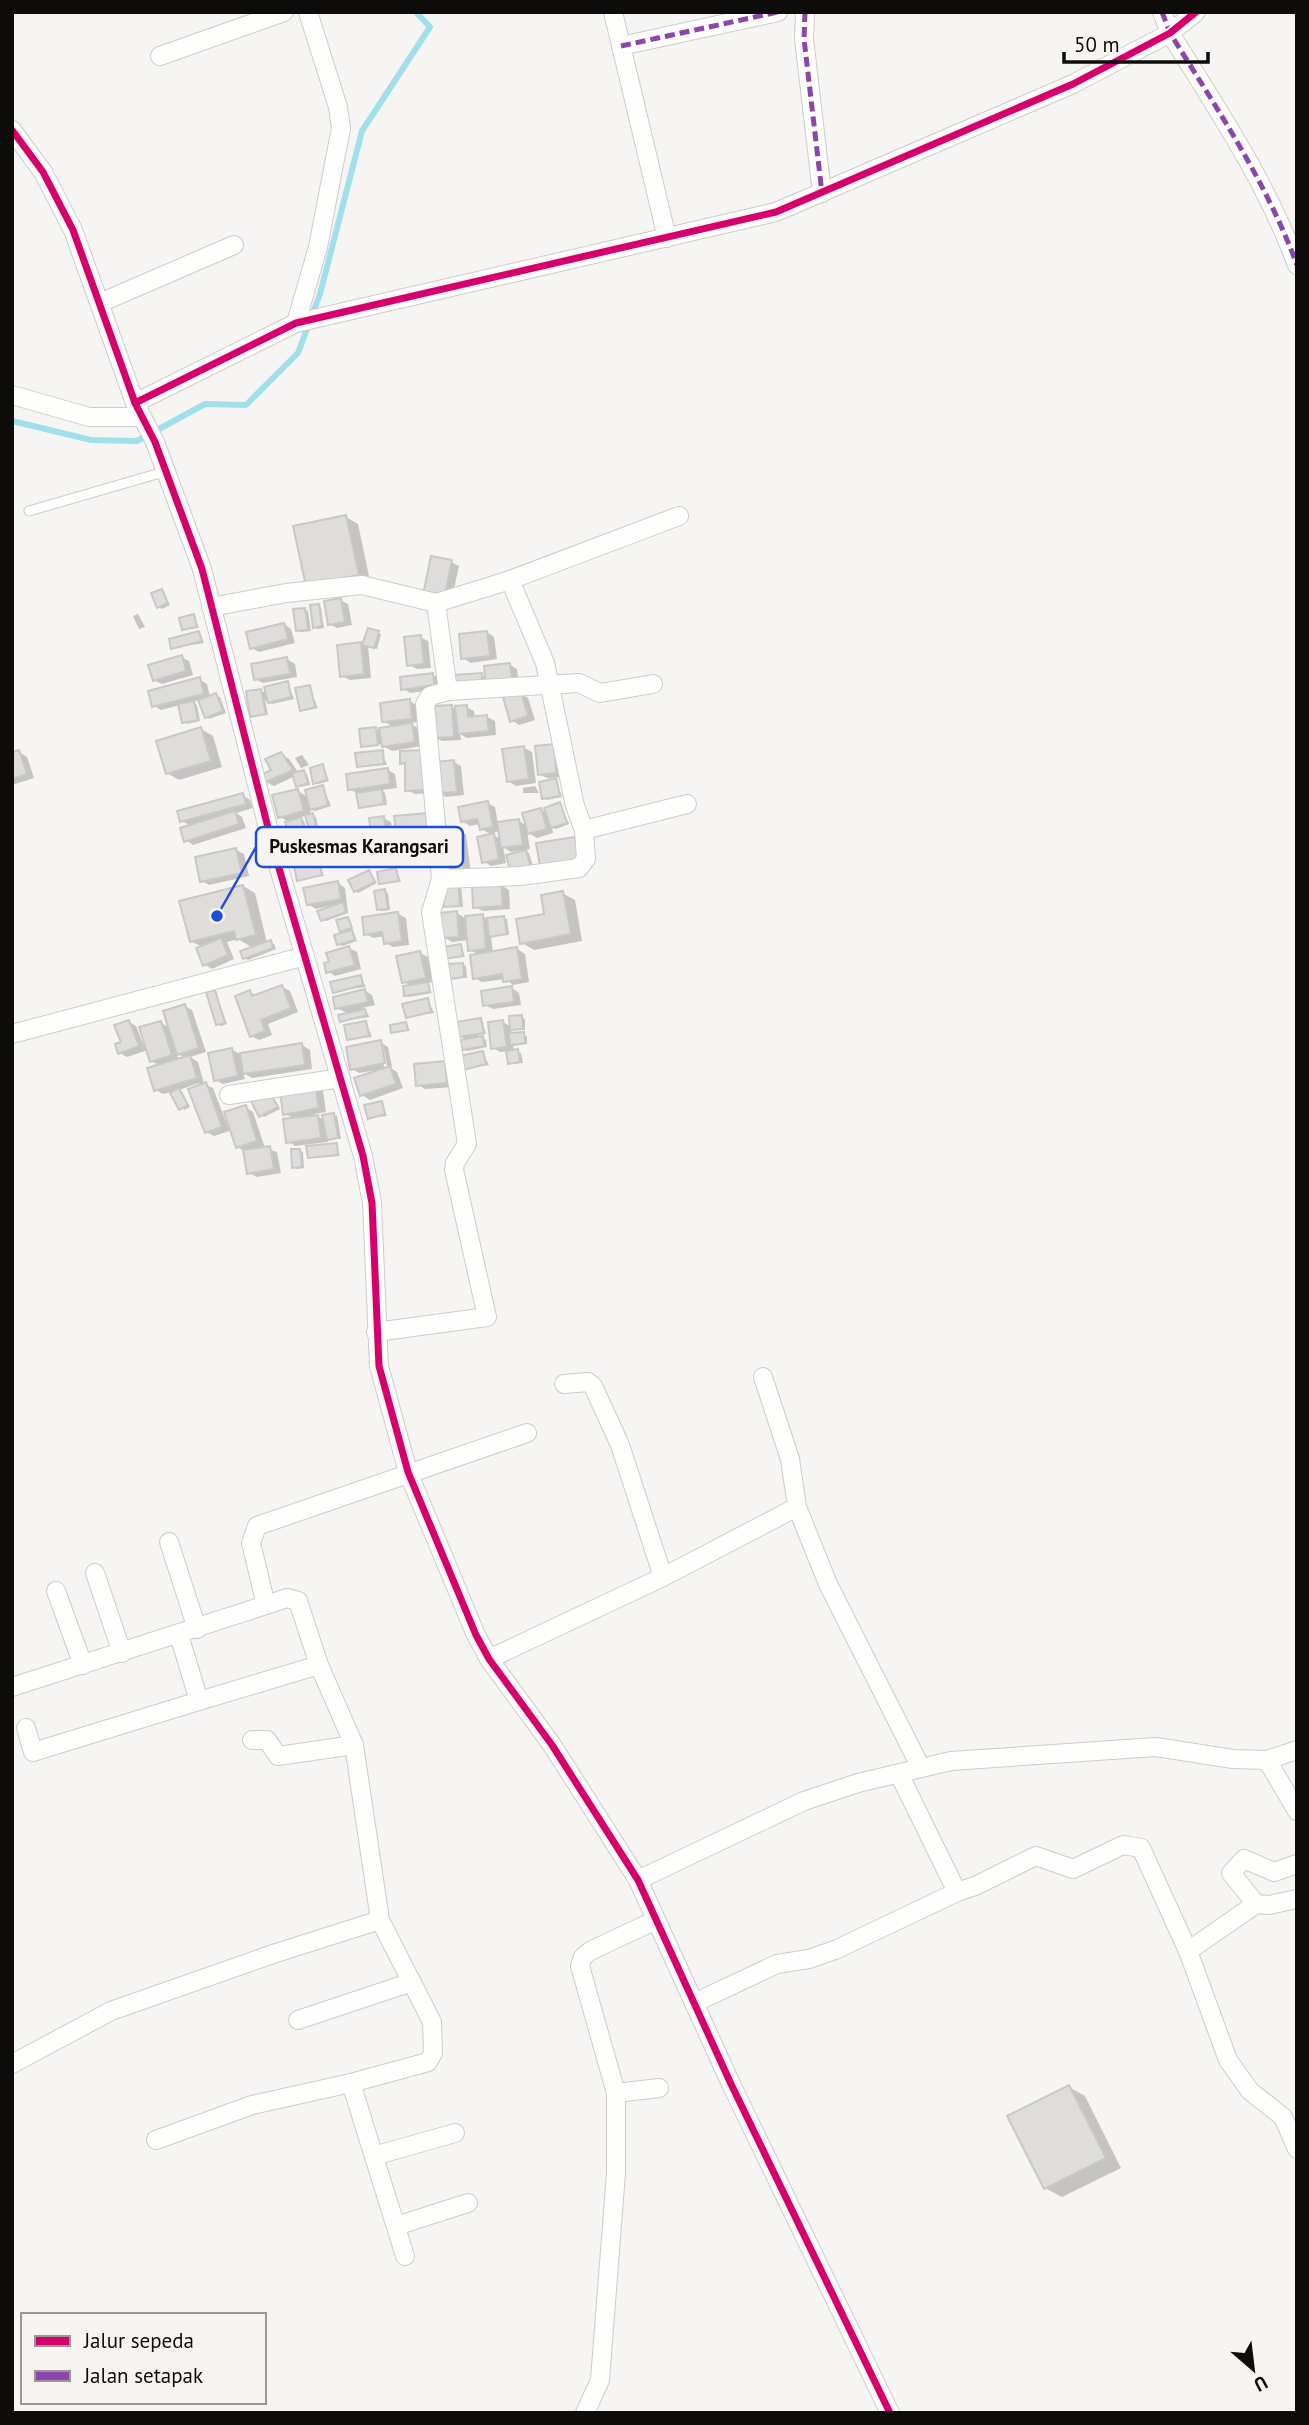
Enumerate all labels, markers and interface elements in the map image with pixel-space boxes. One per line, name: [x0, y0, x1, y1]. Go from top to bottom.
scale bar: [1064, 21, 1208, 65]
text: 50 m: [1074, 31, 1120, 58]
callout: Puskesmas Karangsari: [256, 827, 463, 867]
text: Puskesmas Karangsari: [269, 834, 449, 858]
legend: [21, 2313, 266, 2404]
text: Jalur sepeda: [83, 2327, 194, 2354]
north arrow: [1218, 2334, 1288, 2404]
text: Jalan setapak: [83, 2362, 203, 2389]
text: U: [1250, 2371, 1272, 2397]

